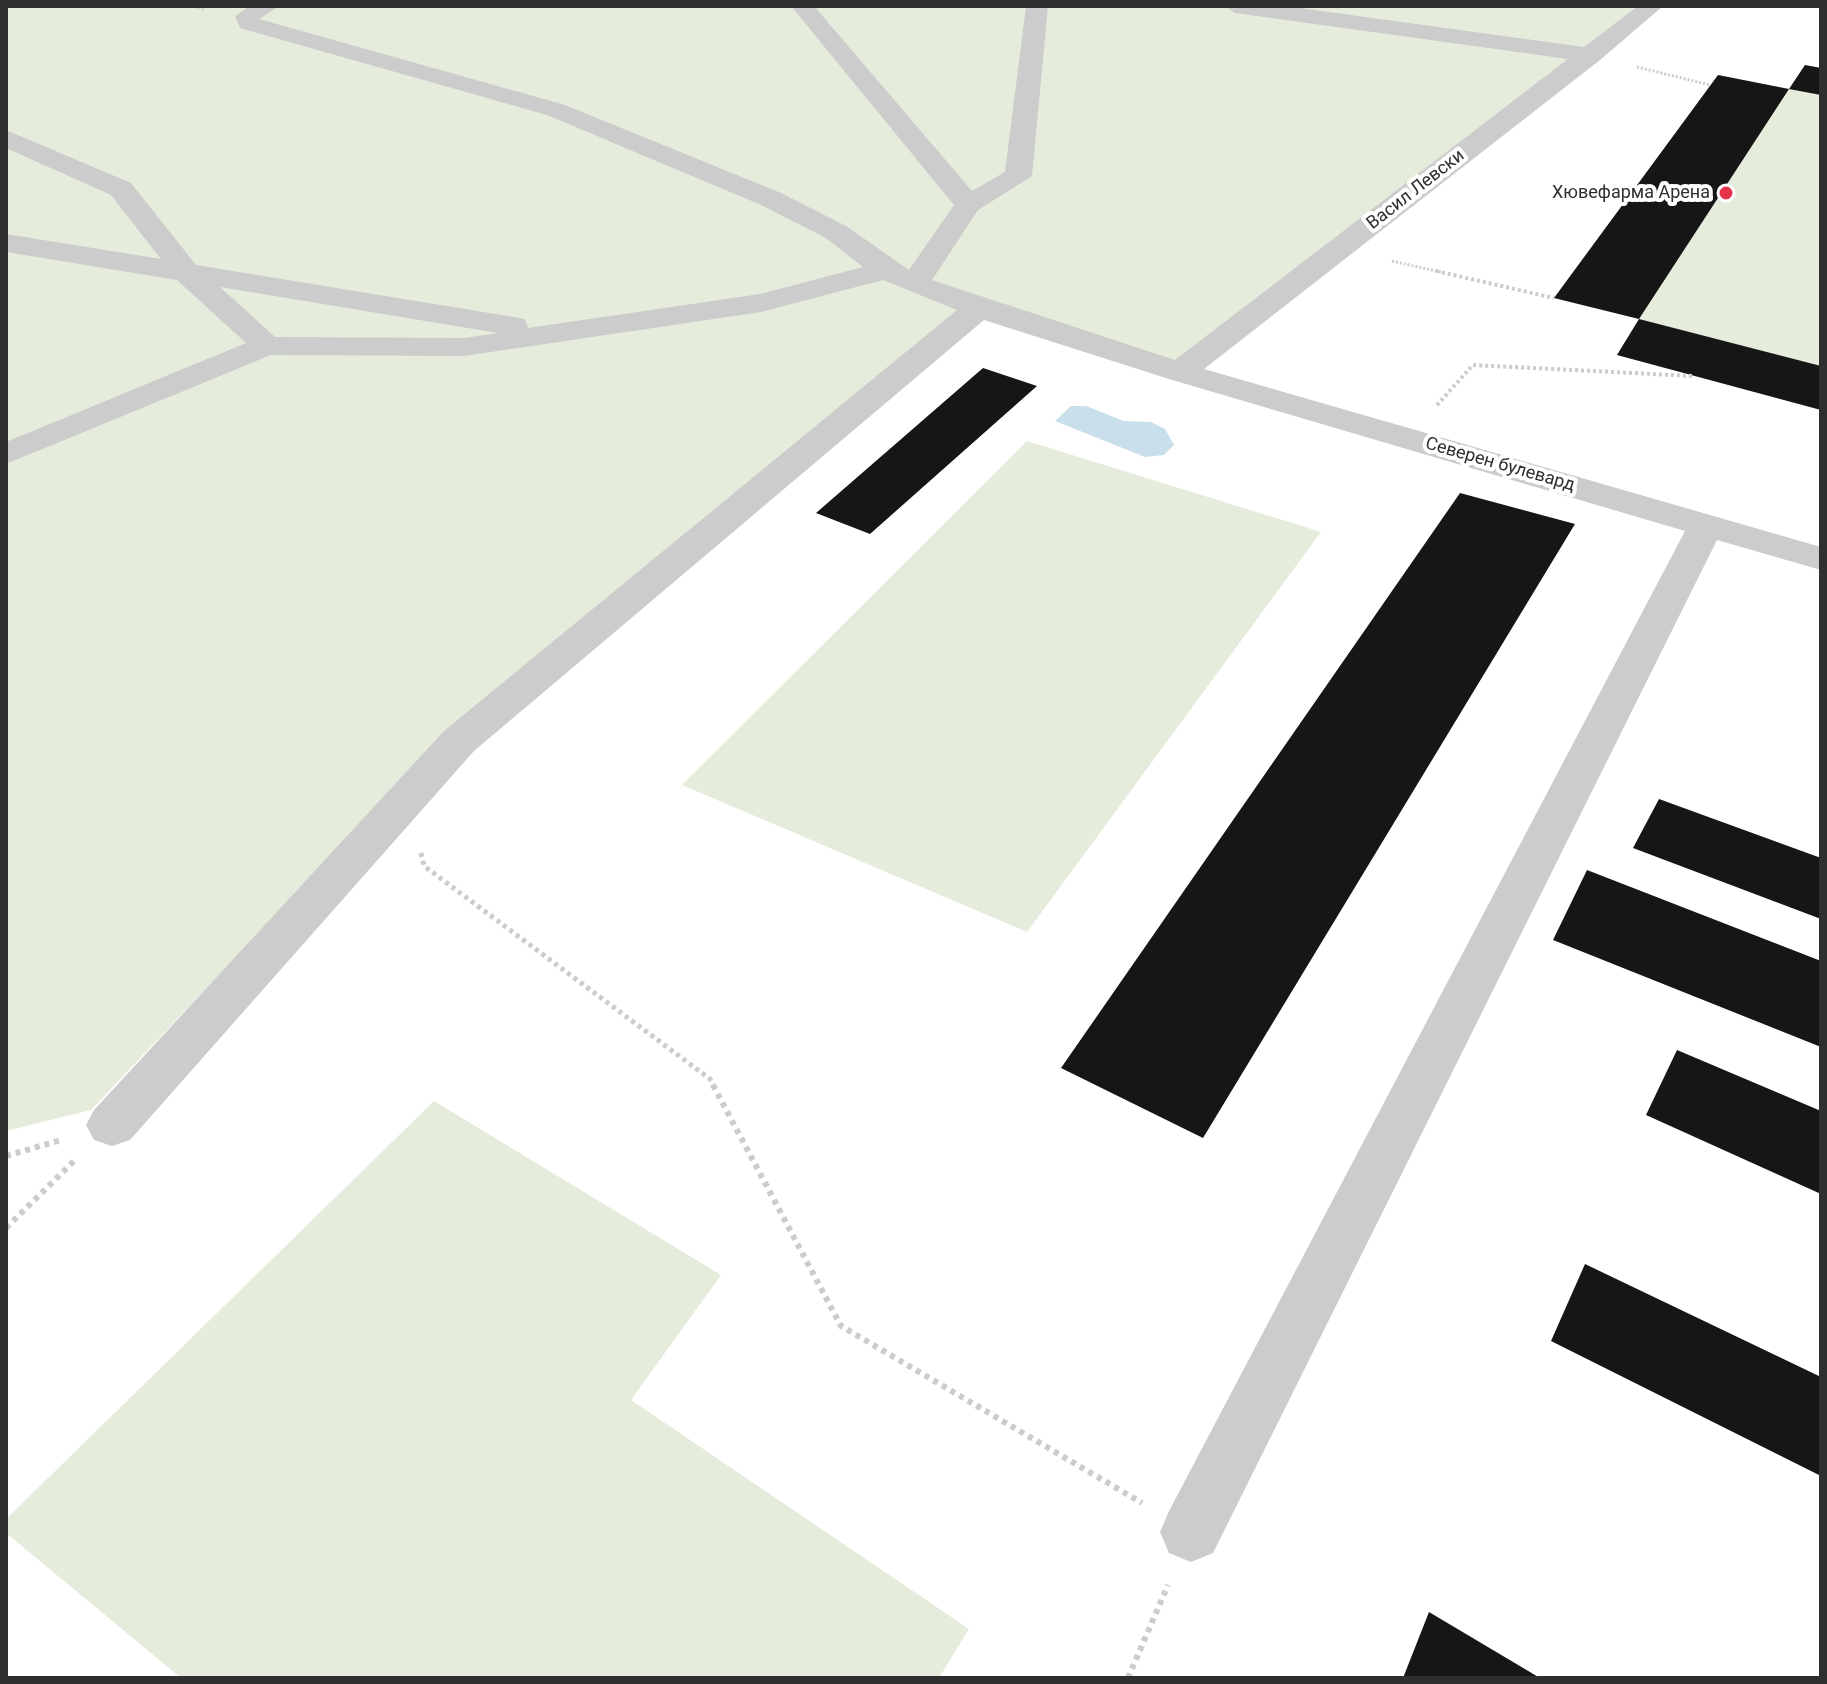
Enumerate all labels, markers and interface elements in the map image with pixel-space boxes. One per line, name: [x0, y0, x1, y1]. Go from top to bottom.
street label: Васил Левски: [1363, 145, 1469, 235]
place label: Хювефарма Арена: [1552, 182, 1710, 204]
marker: Хювефарма Арена: [1717, 184, 1735, 202]
street label: Северен булевард: [1423, 433, 1577, 497]

